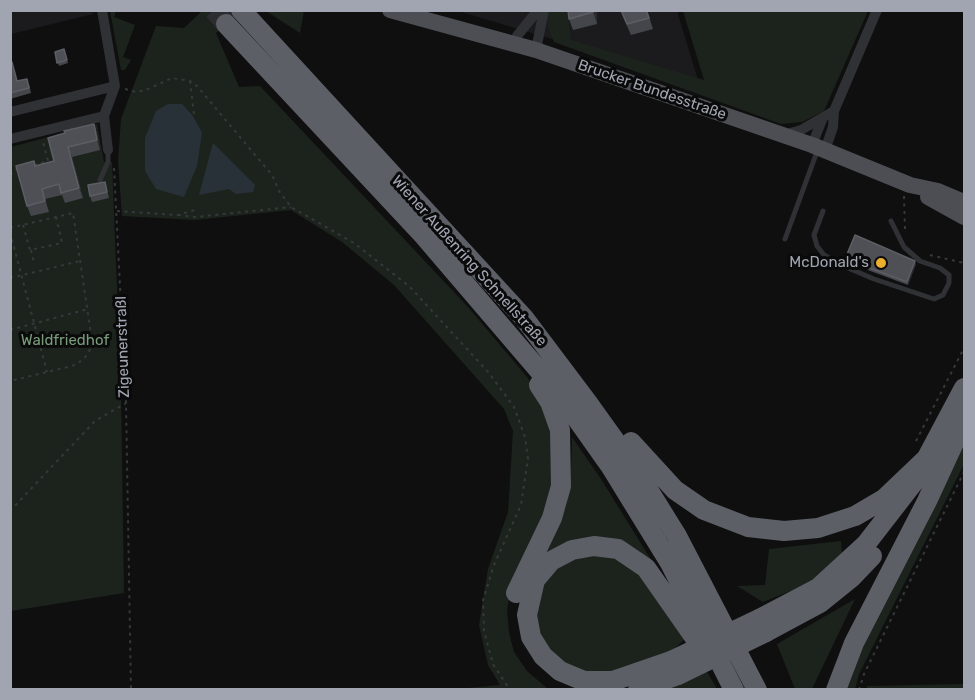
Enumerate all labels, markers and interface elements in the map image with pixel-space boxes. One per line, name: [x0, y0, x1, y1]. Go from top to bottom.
street label: Brucker Bundesstraße: [575, 56, 729, 124]
street label: Wiener Außenring Schnellstraße: [388, 172, 550, 350]
place label: McDonald's: [789, 254, 869, 272]
marker: McDonald's: [874, 256, 888, 270]
street label: Zigeunerstraßl: [112, 296, 134, 398]
park label: Waldfriedhof: [21, 332, 109, 350]

